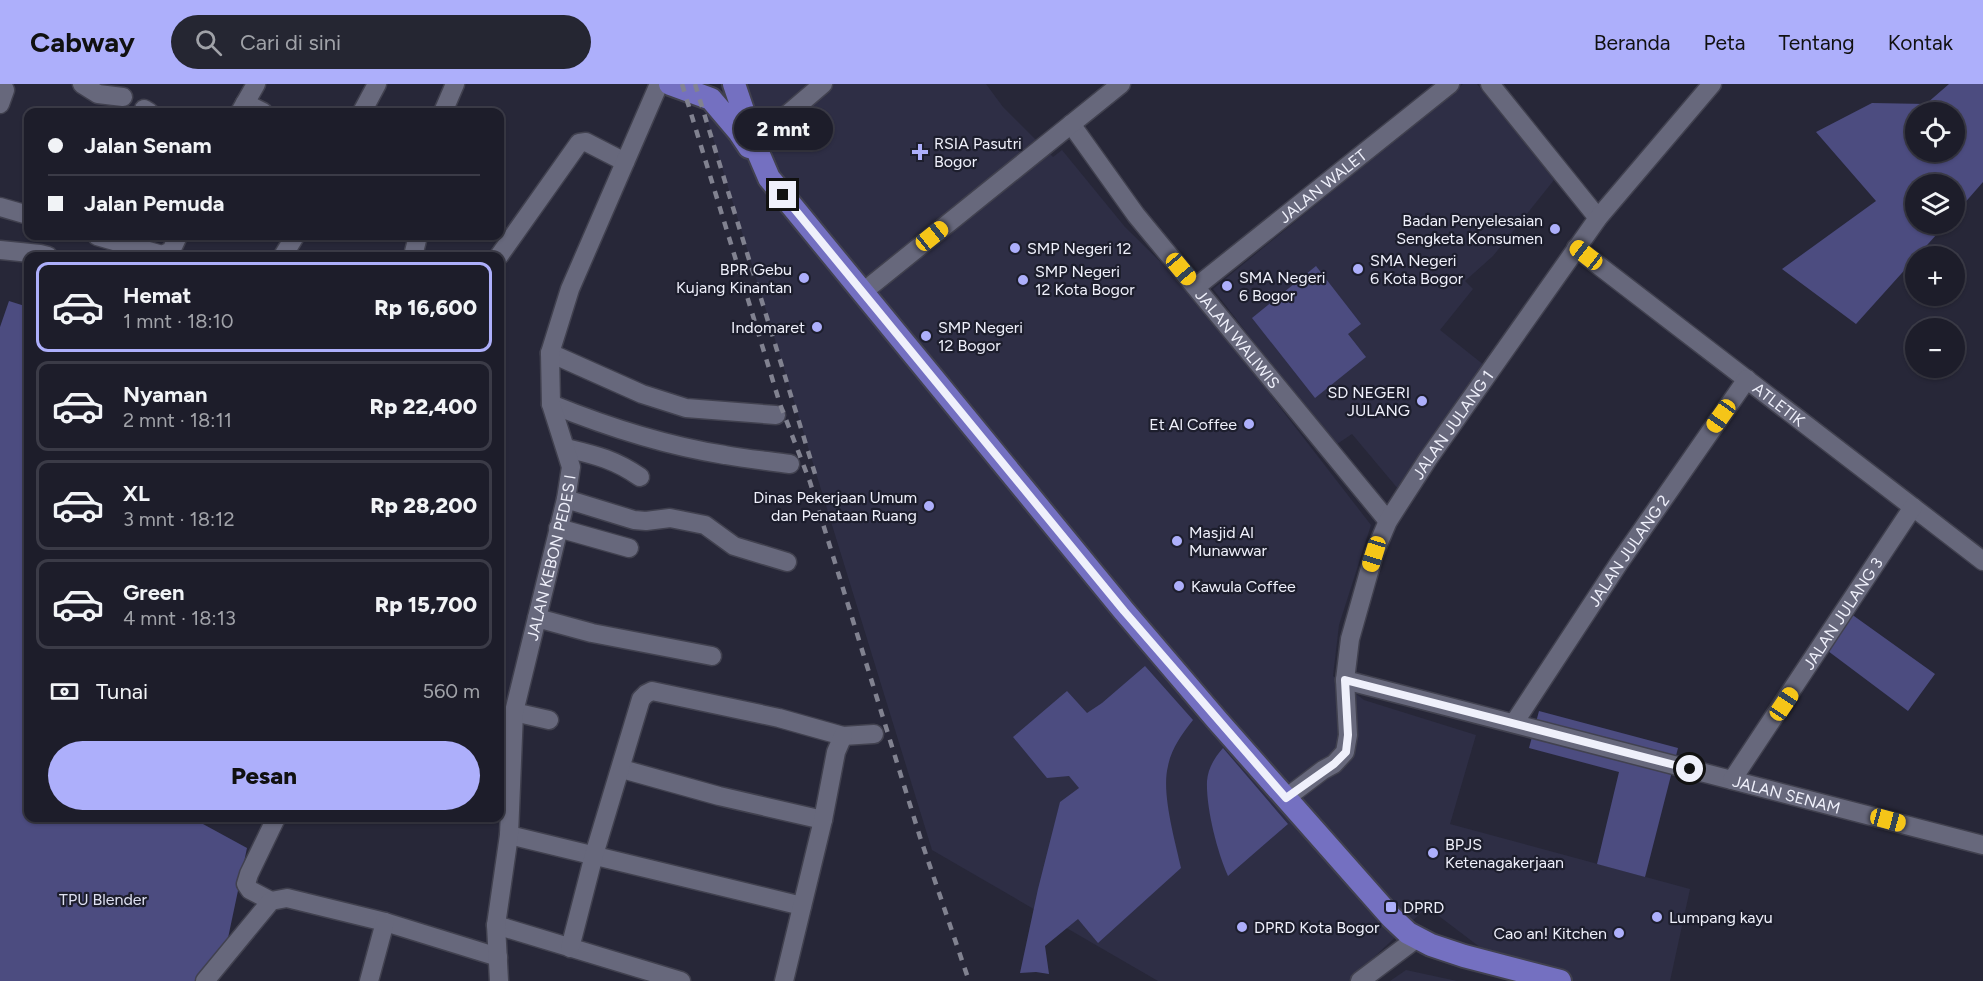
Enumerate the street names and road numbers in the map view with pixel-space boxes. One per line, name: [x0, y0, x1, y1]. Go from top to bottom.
street label: JALAN WALET: [1275, 145, 1370, 227]
street label: JALAN WALIWIS: [1192, 285, 1284, 392]
street label: JALAN JULANG 1: [1408, 367, 1497, 483]
street label: ATLETIK: [1749, 378, 1809, 430]
street label: JALAN KEBON PEDES I: [522, 473, 579, 642]
street label: JALAN JULANG 2: [1584, 491, 1673, 610]
street label: JALAN JULANG 3: [1799, 554, 1887, 673]
street label: JALAN SENAM: [1731, 771, 1842, 817]

